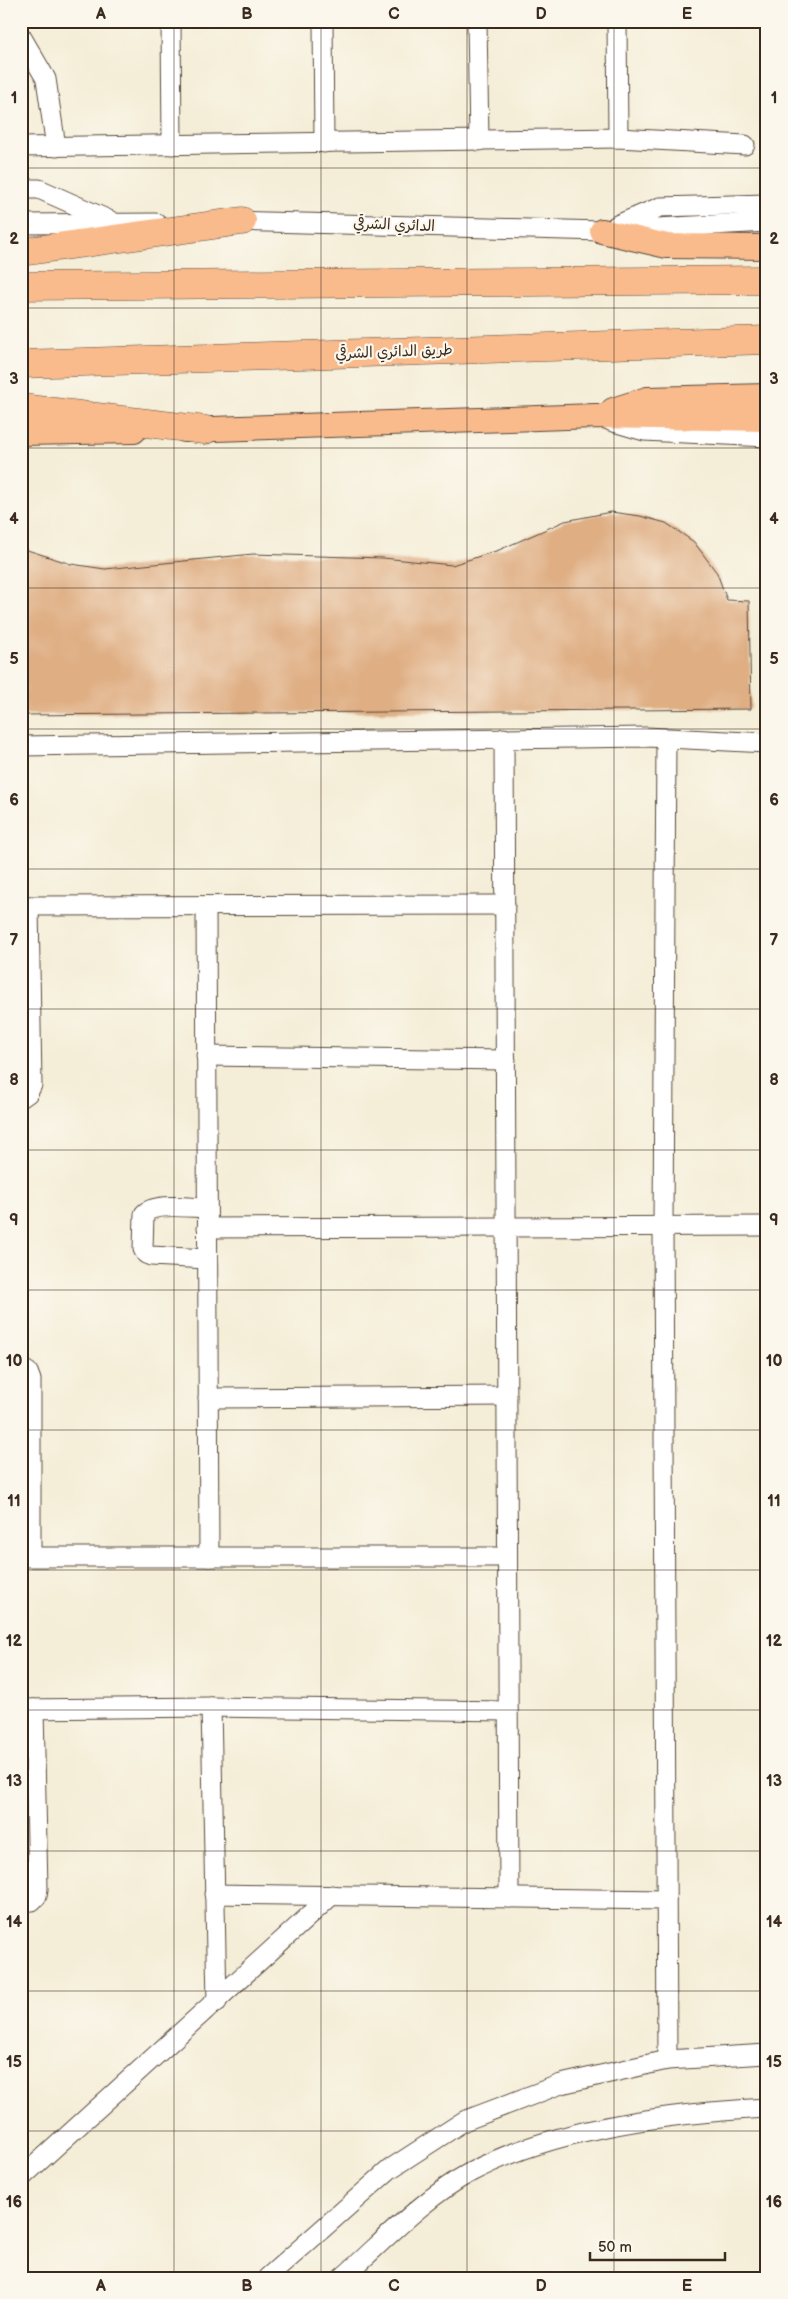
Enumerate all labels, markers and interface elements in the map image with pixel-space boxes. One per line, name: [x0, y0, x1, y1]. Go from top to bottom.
text: A: [95, 5, 106, 24]
text: B: [241, 5, 253, 24]
text: C: [388, 5, 400, 24]
text: D: [535, 5, 547, 24]
text: E: [682, 5, 692, 24]
text: 1: [11, 89, 17, 108]
text: 1: [771, 89, 777, 108]
street label: الدائري الشرقي: [353, 212, 435, 237]
text: 2: [9, 230, 19, 249]
text: 2: [769, 230, 779, 249]
street label: طريق الدائري الشرقي: [335, 338, 453, 365]
text: 3: [9, 370, 19, 389]
text: 3: [769, 370, 779, 389]
text: 4: [9, 510, 19, 529]
text: 4: [769, 510, 779, 529]
text: 5: [9, 650, 19, 669]
text: 5: [769, 650, 779, 669]
text: 6: [9, 791, 19, 810]
text: 6: [769, 791, 779, 810]
text: 7: [10, 931, 19, 950]
text: 7: [770, 931, 779, 950]
text: 8: [9, 1071, 19, 1090]
text: 8: [769, 1071, 779, 1090]
text: 9: [9, 1211, 19, 1230]
text: 9: [769, 1211, 779, 1230]
text: 10: [6, 1352, 22, 1371]
text: 10: [766, 1352, 782, 1371]
text: 11: [7, 1492, 21, 1511]
text: 11: [767, 1492, 781, 1511]
text: 12: [6, 1632, 23, 1651]
text: 12: [766, 1632, 783, 1651]
text: 13: [6, 1772, 22, 1791]
text: 13: [766, 1772, 782, 1791]
text: 14: [6, 1913, 23, 1932]
text: 14: [766, 1913, 783, 1932]
text: 15: [6, 2053, 22, 2072]
text: 15: [766, 2053, 782, 2072]
text: 16: [6, 2193, 23, 2212]
text: 16: [766, 2193, 783, 2212]
scale bar: [590, 2229, 726, 2261]
text: 50 m: [598, 2238, 632, 2257]
text: A: [95, 2277, 106, 2296]
text: B: [241, 2277, 253, 2296]
text: C: [388, 2277, 400, 2296]
text: D: [535, 2277, 547, 2296]
text: E: [682, 2277, 692, 2296]

